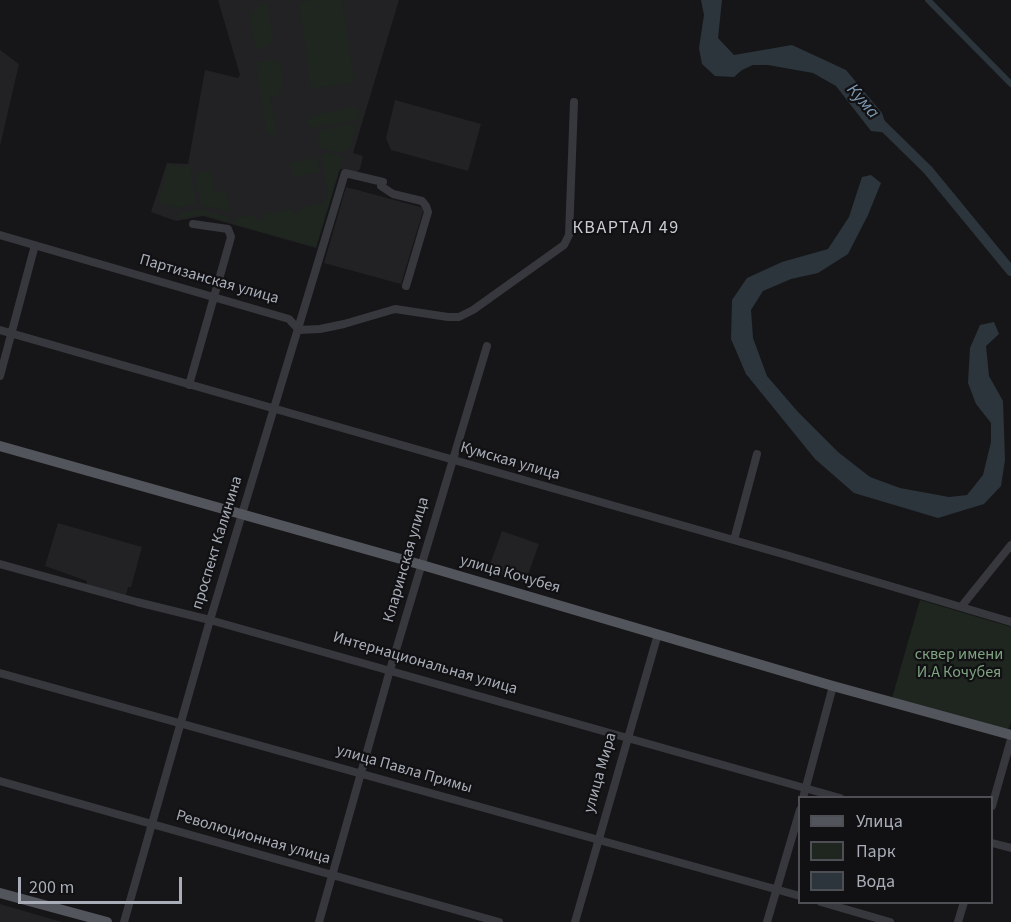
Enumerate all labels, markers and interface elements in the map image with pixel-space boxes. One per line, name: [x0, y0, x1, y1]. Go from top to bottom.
water label: Кума: [841, 80, 883, 124]
district label: КВАРТАЛ 49: [572, 218, 680, 240]
street label: Партизанская улица: [137, 251, 281, 309]
street label: Кумская улица: [458, 439, 562, 485]
street label: проспект Калинина: [189, 474, 247, 612]
street label: Кларинская улица: [380, 495, 434, 625]
street label: улица Кочубея: [458, 552, 562, 598]
street label: Интернациональная улица: [331, 628, 519, 700]
park label: сквер имени И.А Кочубея: [915, 645, 1003, 683]
street label: улица Мира: [580, 731, 622, 815]
street label: улица Павла Примы: [334, 741, 474, 799]
legend: [798, 796, 993, 904]
street label: Революционная улица: [174, 807, 332, 869]
text: Улица: [856, 809, 903, 834]
text: Парк: [856, 839, 896, 864]
scale bar: [21, 865, 184, 903]
text: Вода: [856, 869, 895, 894]
text: 200 m: [29, 875, 74, 900]

